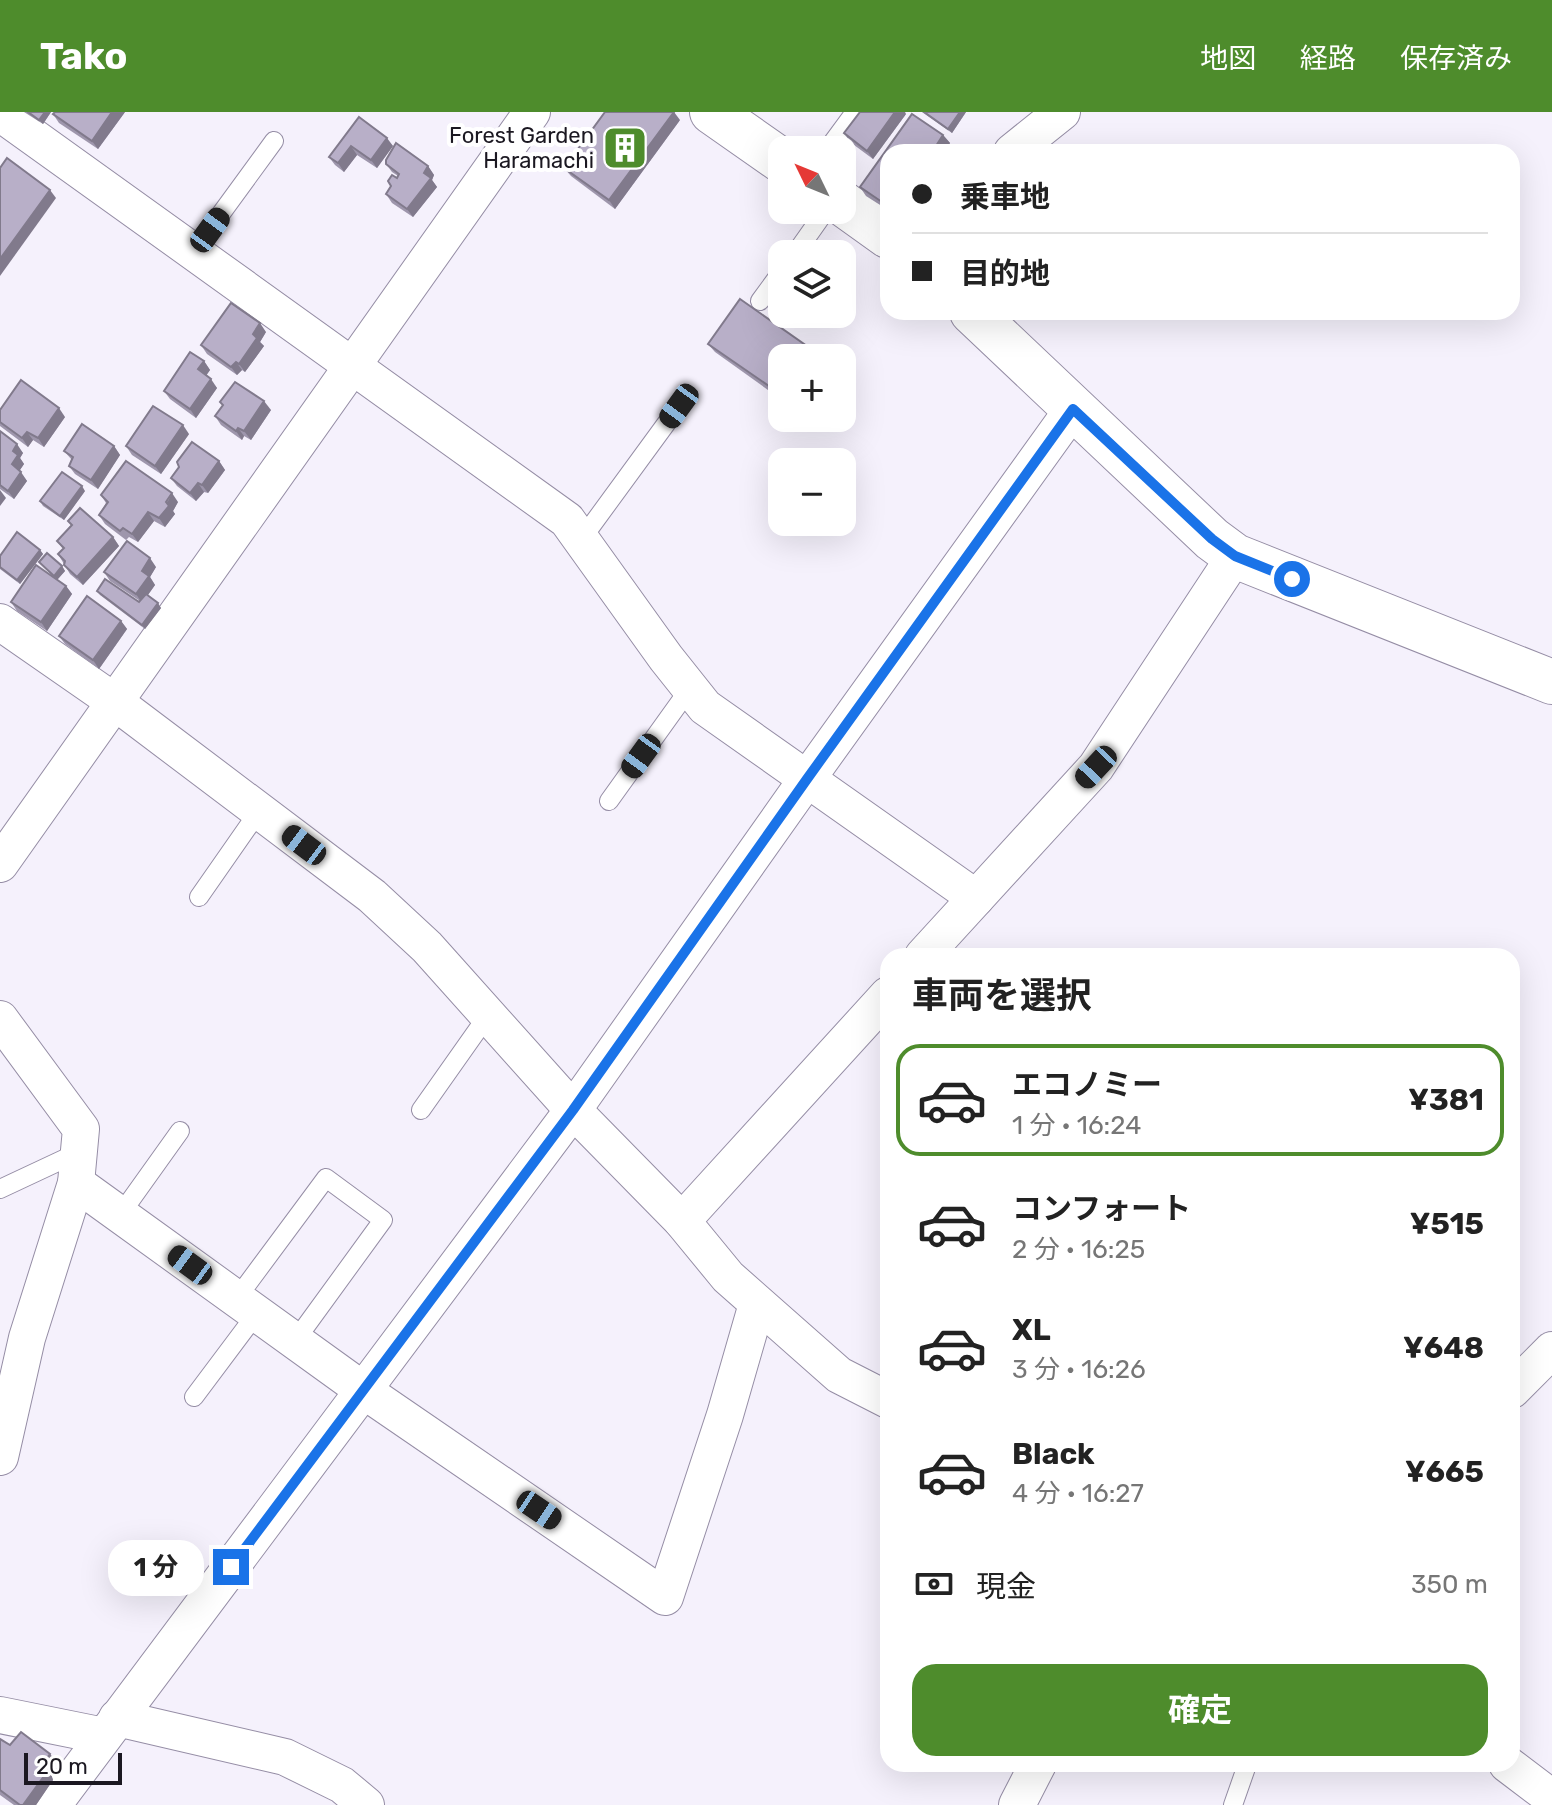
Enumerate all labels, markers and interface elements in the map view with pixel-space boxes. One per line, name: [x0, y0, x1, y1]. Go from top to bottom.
text: Tako: [40, 33, 128, 79]
text: 地図: [1200, 42, 1256, 75]
text: 経路: [1300, 42, 1356, 75]
text: 保存済み: [1400, 42, 1512, 75]
place label: Forest Garden Haramachi: [449, 122, 594, 174]
building icon: Forest Garden Haramachi: [601, 124, 649, 172]
north arrow: [768, 136, 856, 224]
map controls: [768, 136, 856, 536]
text: 乗車地: [960, 179, 1050, 215]
car: [186, 204, 234, 256]
button: layers: [768, 240, 856, 328]
text: 目的地: [960, 256, 1050, 292]
button: +: [768, 344, 856, 432]
car: [655, 380, 703, 432]
button: −: [768, 448, 856, 536]
route start: [1274, 561, 1310, 597]
car: [617, 730, 665, 782]
car: [1071, 741, 1121, 793]
car: [278, 821, 330, 869]
text: 車両を選択: [912, 974, 1092, 1017]
icon: car: [916, 1064, 988, 1136]
text: エコノミー: [1012, 1067, 1162, 1103]
text: ¥381: [1408, 1082, 1484, 1118]
text: 1 分 · 16:24: [1012, 1110, 1141, 1141]
icon: car: [916, 1188, 988, 1260]
text: コンフォート: [1012, 1191, 1191, 1227]
text: ¥515: [1410, 1206, 1484, 1242]
text: 2 分 · 16:25: [1012, 1234, 1145, 1265]
car: [164, 1241, 216, 1289]
icon: car: [916, 1312, 988, 1384]
text: XL: [1012, 1312, 1051, 1348]
text: ¥648: [1403, 1330, 1484, 1366]
text: 3 分 · 16:26: [1012, 1354, 1146, 1385]
icon: car: [916, 1436, 988, 1508]
text: Black: [1012, 1436, 1095, 1472]
text: ¥665: [1405, 1454, 1484, 1490]
text: 4 分 · 16:27: [1012, 1478, 1144, 1509]
car: [512, 1487, 566, 1533]
callout: 1 分: [107, 1539, 203, 1595]
route end: [213, 1549, 249, 1585]
text: 1 分: [134, 1552, 178, 1583]
icon: cash: [912, 1562, 956, 1606]
text: 現金: [976, 1569, 1036, 1605]
text: 350 m: [1411, 1569, 1488, 1600]
button: 確定: [912, 1664, 1488, 1756]
scale bar: [24, 1749, 122, 1785]
text: 20 m: [36, 1753, 88, 1780]

